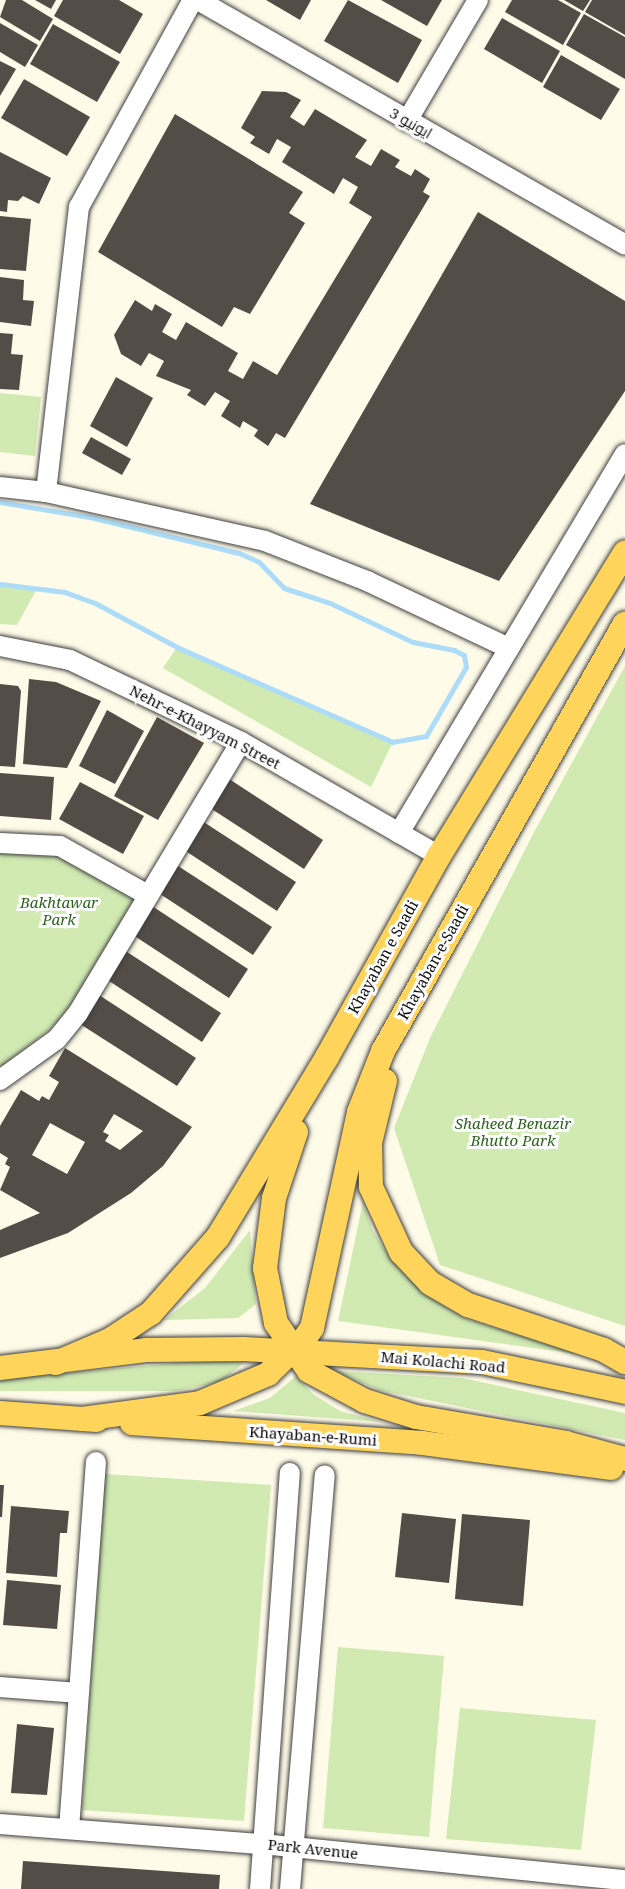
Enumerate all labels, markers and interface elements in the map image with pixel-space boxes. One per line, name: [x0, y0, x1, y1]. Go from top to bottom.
street label: ایونیو 3: [387, 104, 435, 142]
street label: Nehr-e-Khayyam Street: [127, 681, 283, 773]
park label: Bakhtawar Park: [20, 893, 98, 928]
street label: Khayaban e Saadi: [344, 897, 422, 1017]
street label: Khayaban-e-Saadi: [394, 901, 472, 1023]
park label: Shaheed Benazir Bhutto Park: [455, 1114, 571, 1149]
street label: Mai Kolachi Road: [380, 1348, 506, 1376]
street label: Khayaban-e-Rumi: [248, 1423, 378, 1449]
street label: Park Avenue: [267, 1835, 359, 1863]

